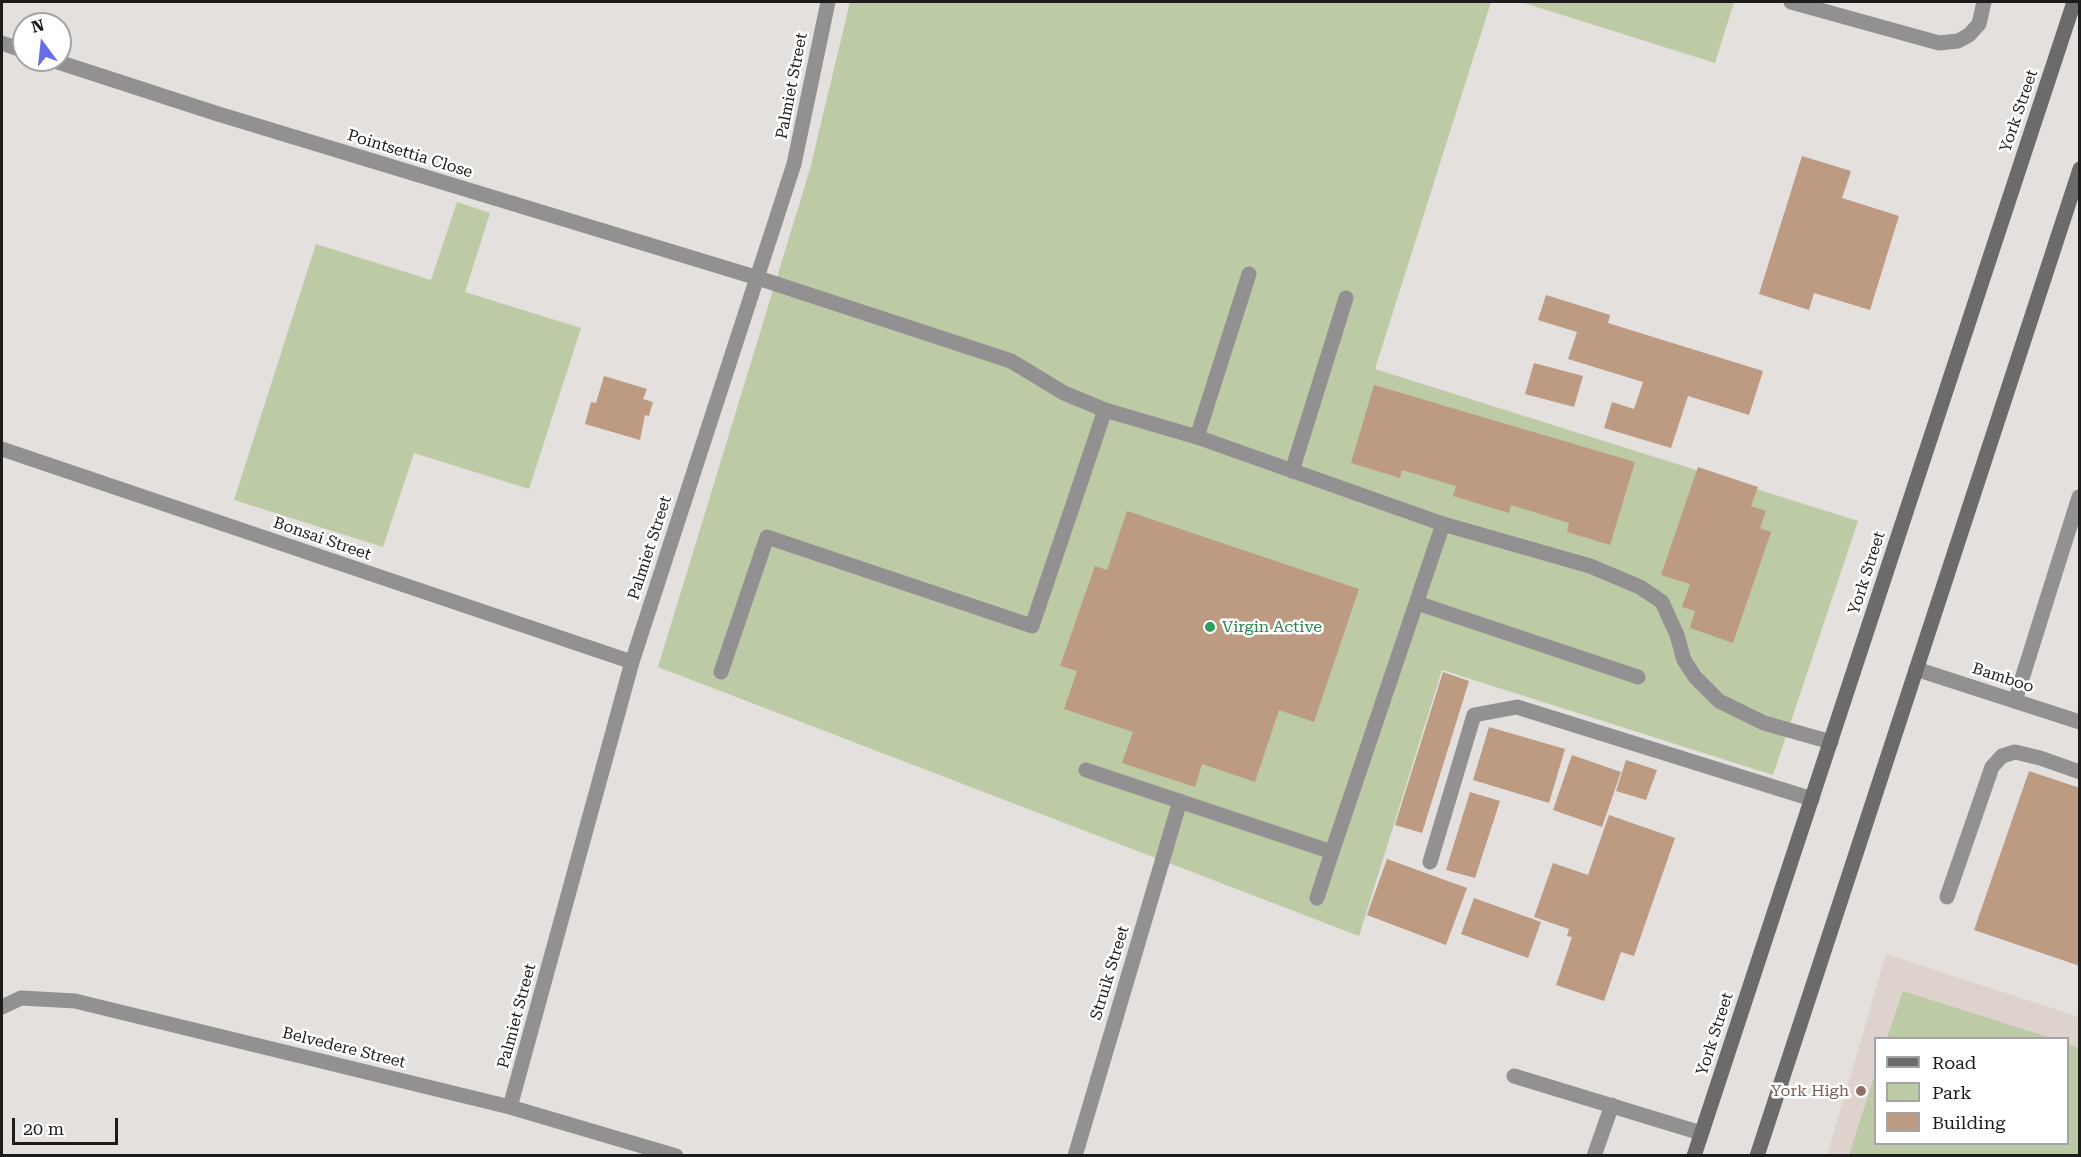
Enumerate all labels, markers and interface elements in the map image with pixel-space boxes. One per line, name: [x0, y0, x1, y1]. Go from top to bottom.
north arrow: [12, 12, 72, 72]
text: N: [29, 15, 46, 37]
street label: Palmiet Street: [772, 31, 812, 141]
street label: York Street: [1996, 67, 2042, 155]
street label: Pointsettia Close: [345, 126, 475, 182]
street label: Palmiet Street: [624, 494, 676, 602]
street label: Bonsai Street: [271, 513, 373, 565]
street label: York Street: [1845, 529, 1889, 617]
place label: Virgin Active: [1222, 617, 1322, 637]
marker: Virgin Active: [1203, 620, 1217, 634]
street label: Bamboo: [1970, 659, 2036, 697]
street label: Struik Street: [1087, 924, 1133, 1022]
street label: Palmiet Street: [494, 961, 540, 1071]
street label: York Street: [1693, 990, 1737, 1078]
street label: Belvedere Street: [280, 1023, 408, 1073]
legend: [1874, 1037, 2069, 1145]
text: Road: [1932, 1052, 1976, 1073]
place label: York High: [1771, 1081, 1849, 1101]
text: Park: [1932, 1082, 1972, 1103]
marker: York High: [1854, 1084, 1868, 1098]
scale bar: [15, 1106, 122, 1144]
text: Building: [1932, 1112, 2006, 1133]
text: 20 m: [23, 1118, 64, 1139]

